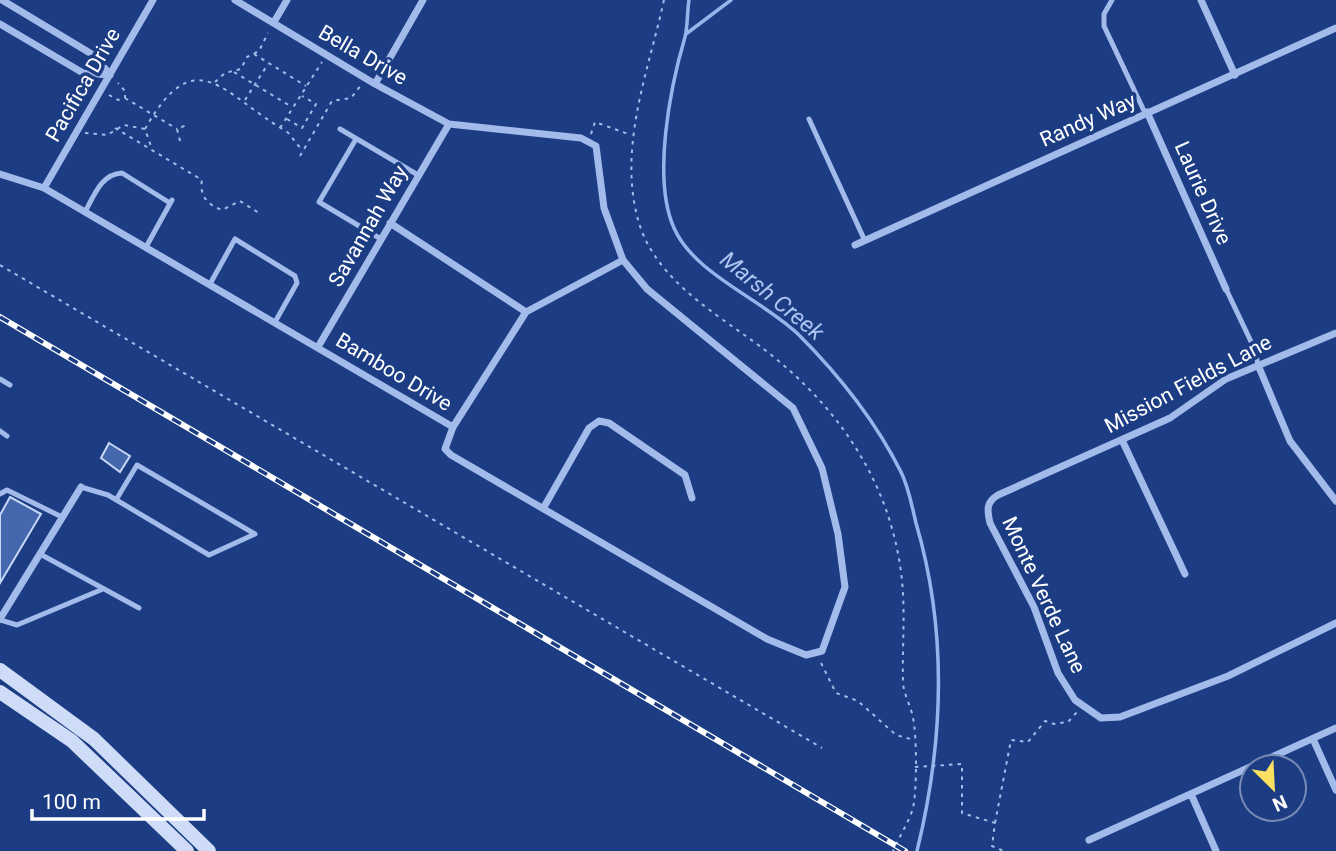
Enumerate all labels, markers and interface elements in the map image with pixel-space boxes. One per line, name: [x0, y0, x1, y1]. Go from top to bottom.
street label: Bella Drive: [314, 20, 412, 90]
street label: Pacifica Drive: [41, 24, 125, 146]
street label: Randy Way: [1036, 88, 1140, 152]
street label: Laurie Drive: [1170, 138, 1236, 248]
street label: Savannah Way: [324, 161, 412, 291]
water label: Marsh Creek: [715, 246, 830, 346]
street label: Bamboo Drive: [332, 328, 456, 416]
street label: Mission Fields Lane: [1101, 330, 1275, 438]
street label: Monte Verde Lane: [997, 513, 1091, 677]
north arrow: [1238, 753, 1308, 823]
scale bar: [32, 778, 203, 822]
text: 100 m: [42, 790, 101, 814]
text: N: [1269, 790, 1291, 816]

